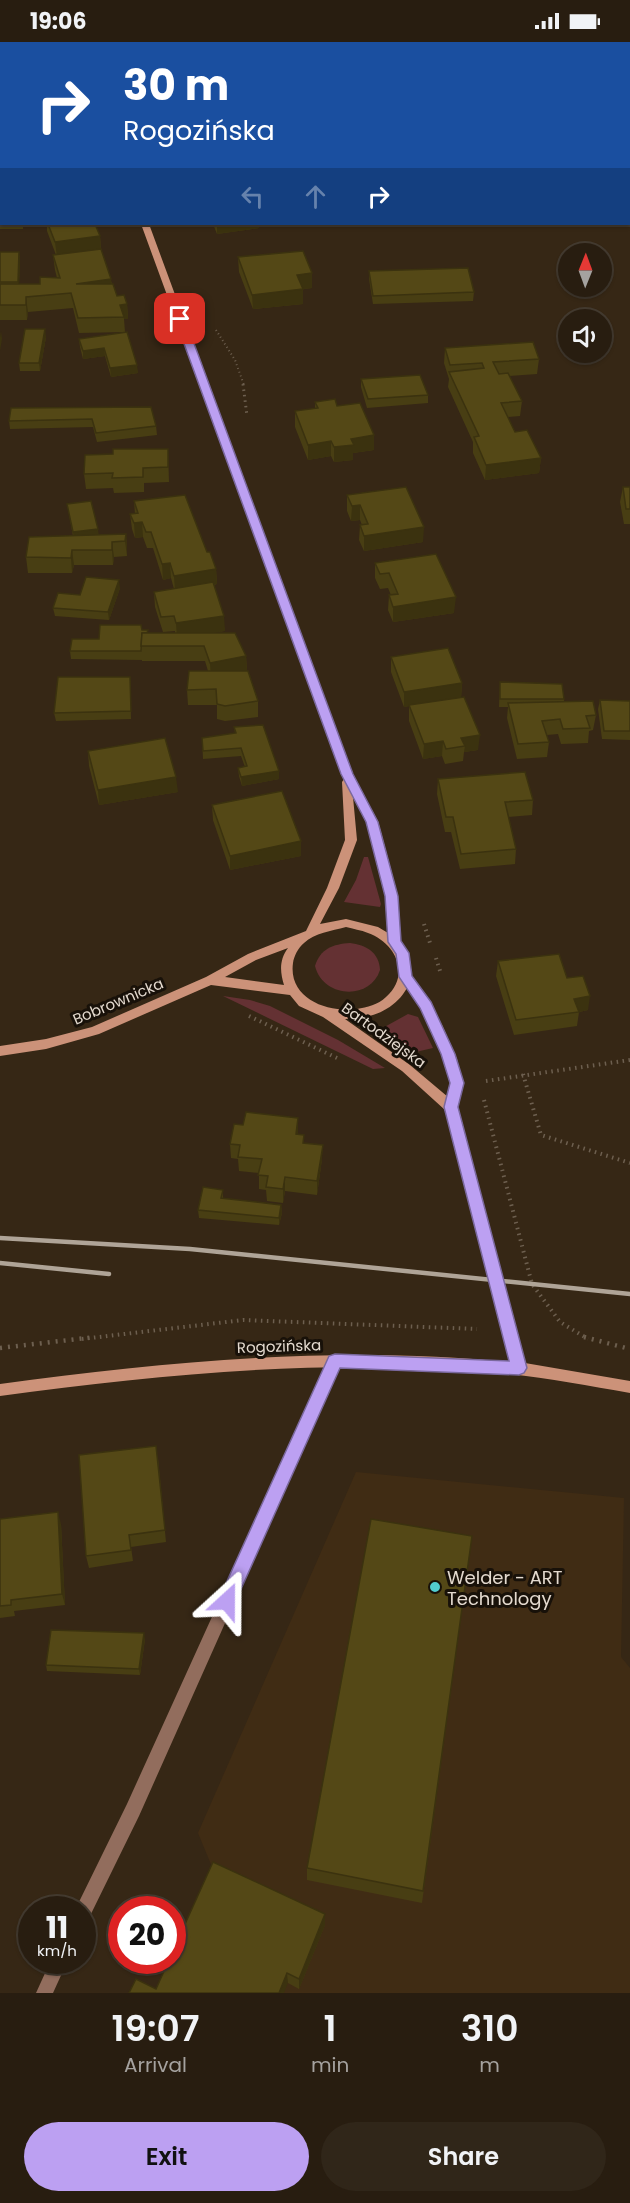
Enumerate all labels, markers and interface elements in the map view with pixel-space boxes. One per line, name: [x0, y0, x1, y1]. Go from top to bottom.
text: 19:06: [30, 6, 86, 37]
text: 30 m: [123, 56, 229, 115]
icon: right: [24, 66, 102, 144]
text: Rogozińska: [123, 112, 275, 149]
icon: left: [236, 180, 269, 213]
icon: ahead: [299, 180, 332, 213]
icon: right: [362, 180, 395, 213]
north arrow: [558, 243, 612, 297]
map controls: [558, 243, 612, 363]
pin: [154, 293, 205, 344]
icon: arrive: [163, 302, 196, 335]
button: sound: [558, 309, 612, 363]
street label: Bobrownicka: [69, 972, 167, 1030]
street label: Bartodziejska: [338, 997, 430, 1073]
street label: Rogozińska: [237, 1334, 321, 1358]
place label: Welder - ART Technology: [447, 1565, 563, 1611]
position arrow: [195, 1569, 259, 1633]
marker: Welder - ART Technology: [428, 1580, 442, 1594]
speed limit sign: 20: [108, 1896, 186, 1974]
text: 11: [46, 1906, 68, 1949]
text: km/h: [37, 1940, 77, 1961]
text: 19:07: [111, 2003, 199, 2054]
text: 1: [324, 2003, 337, 2054]
text: 310: [461, 2003, 519, 2054]
text: Arrival: [124, 2051, 187, 2079]
text: min: [311, 2051, 349, 2079]
text: m: [479, 2051, 500, 2079]
button: Exit: [24, 2122, 309, 2191]
button: Share: [321, 2122, 606, 2191]

